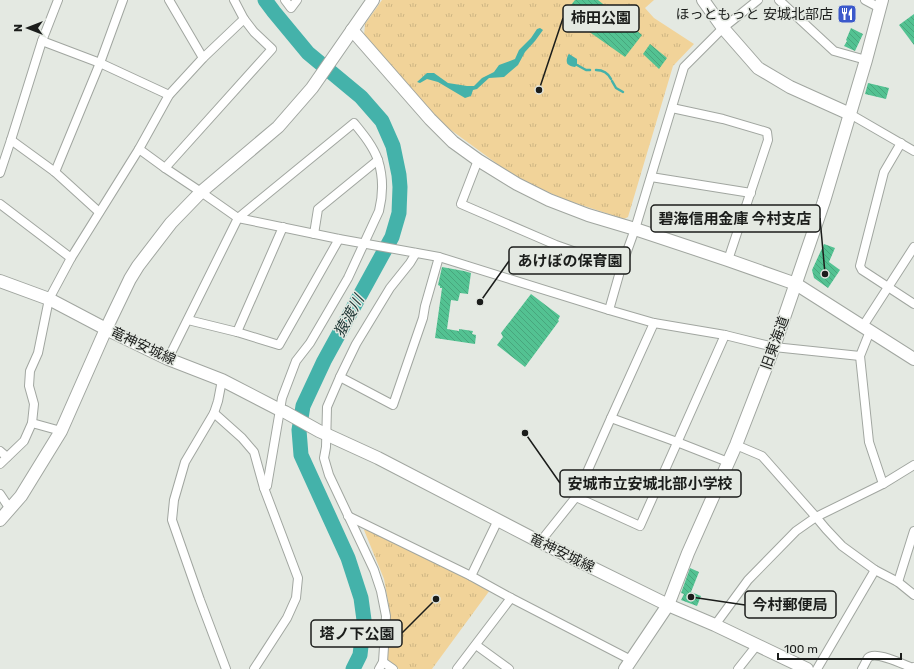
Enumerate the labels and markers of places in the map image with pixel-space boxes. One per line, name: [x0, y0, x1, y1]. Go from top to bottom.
restaurant icon: ほっともっと 安城北部店: [836, 3, 858, 25]
callout: 柿田公園: [563, 5, 639, 32]
place label: ほっともっと 安城北部店: [676, 6, 833, 23]
callout: 碧海信用金庫 今村支店: [651, 205, 820, 232]
callout: あけぼの保育園: [509, 247, 630, 274]
callout: 安城市立安城北部小学校: [560, 470, 741, 497]
callout: 今村郵便局: [745, 591, 836, 618]
callout: 塔ノ下公園: [311, 620, 402, 647]

